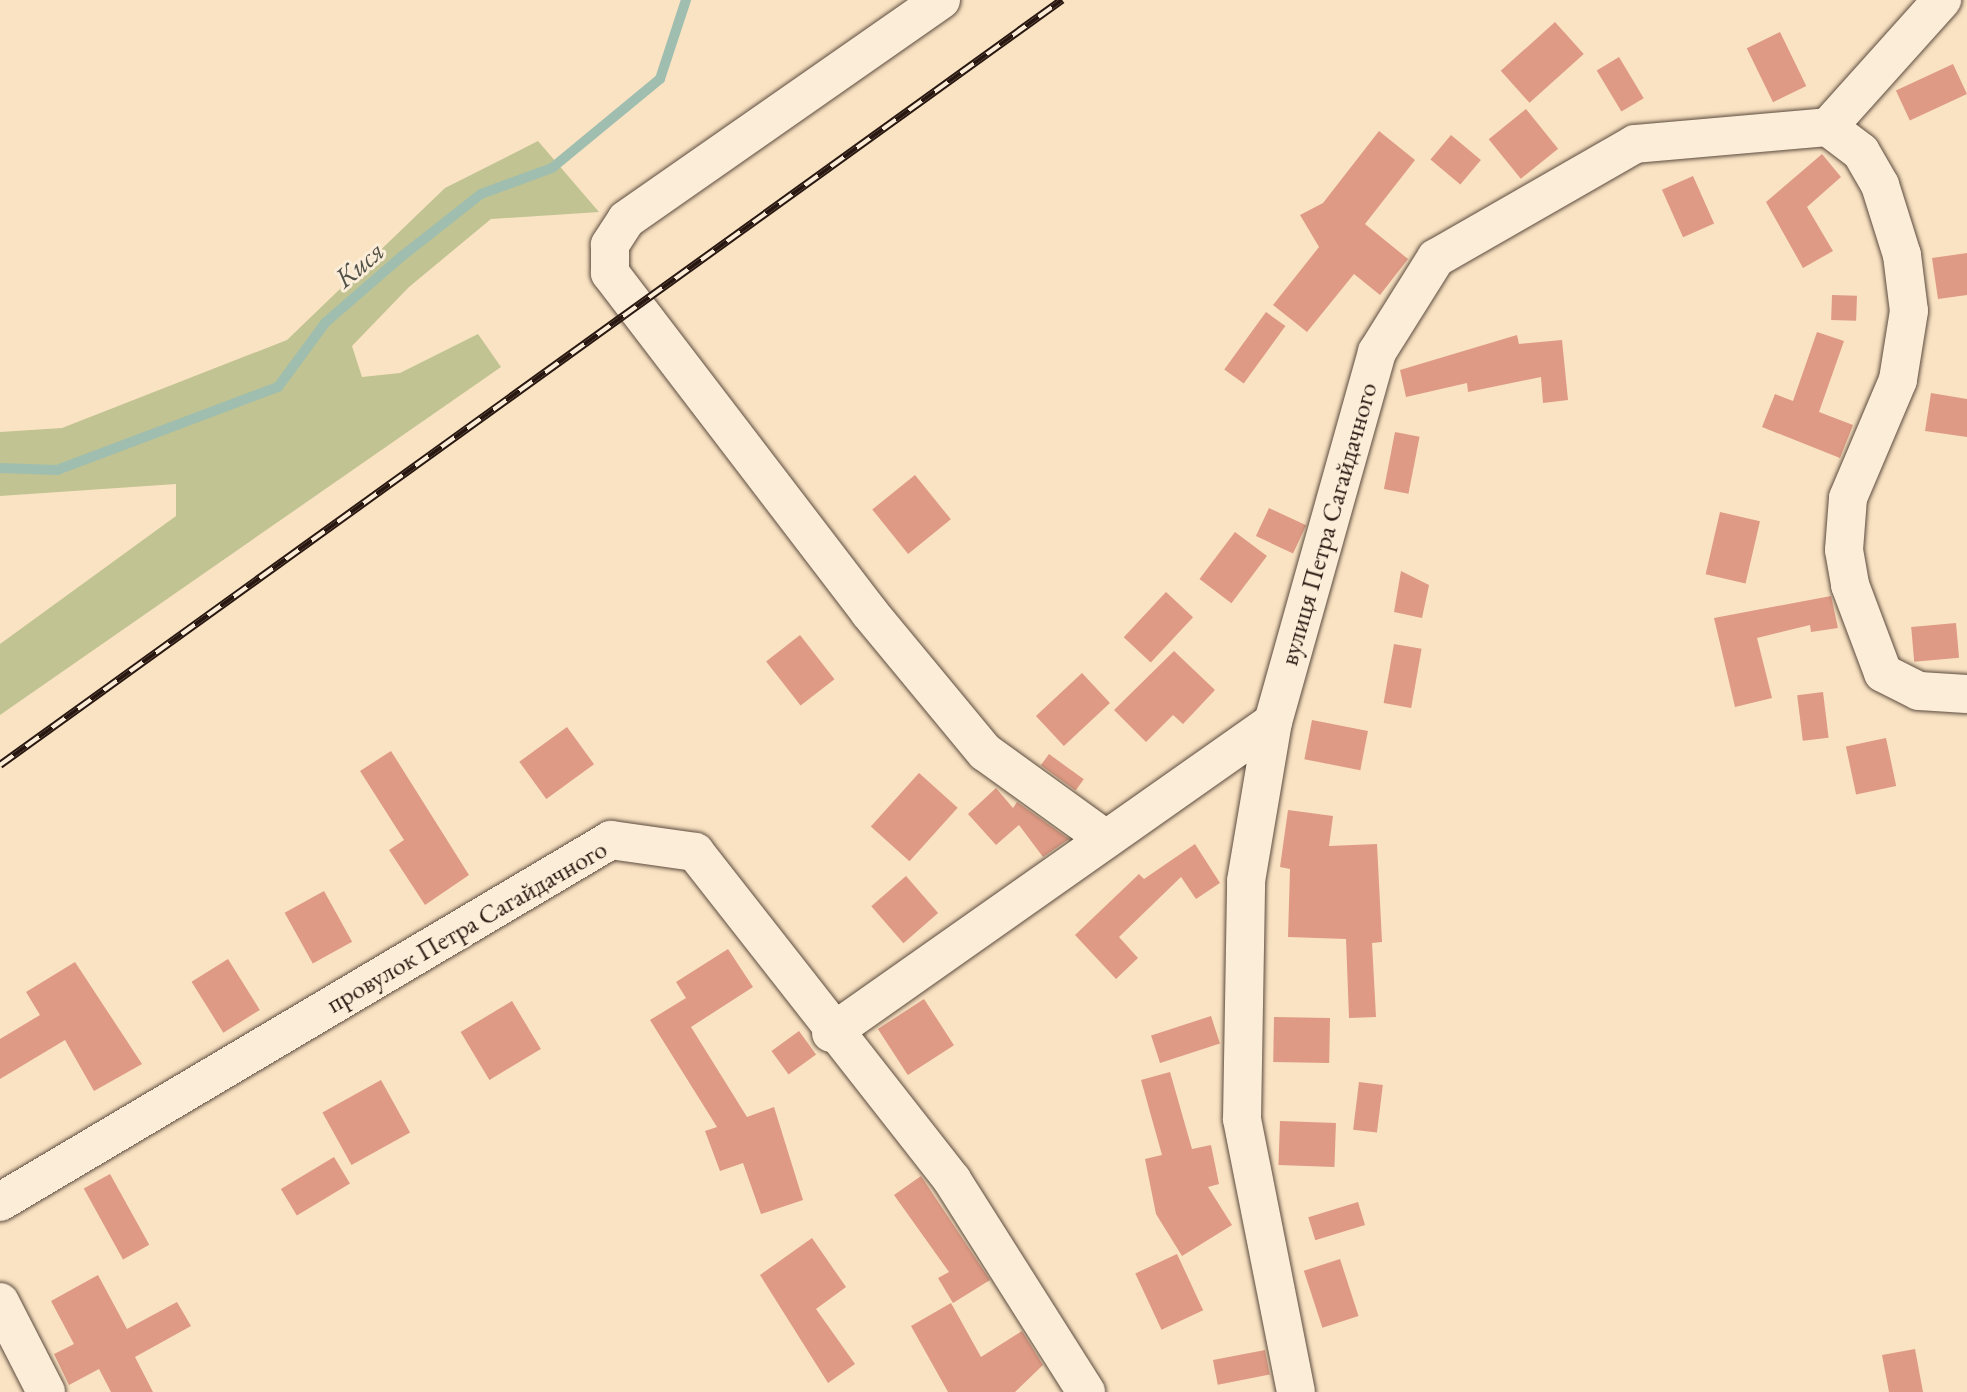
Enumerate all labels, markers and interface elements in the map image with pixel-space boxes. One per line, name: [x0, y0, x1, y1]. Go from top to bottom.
water label: Кися: [327, 233, 391, 295]
street label: вулиця Петра Сагайдачного: [1274, 379, 1384, 669]
street label: провулок Петра Сагайдачного: [321, 834, 613, 1020]

